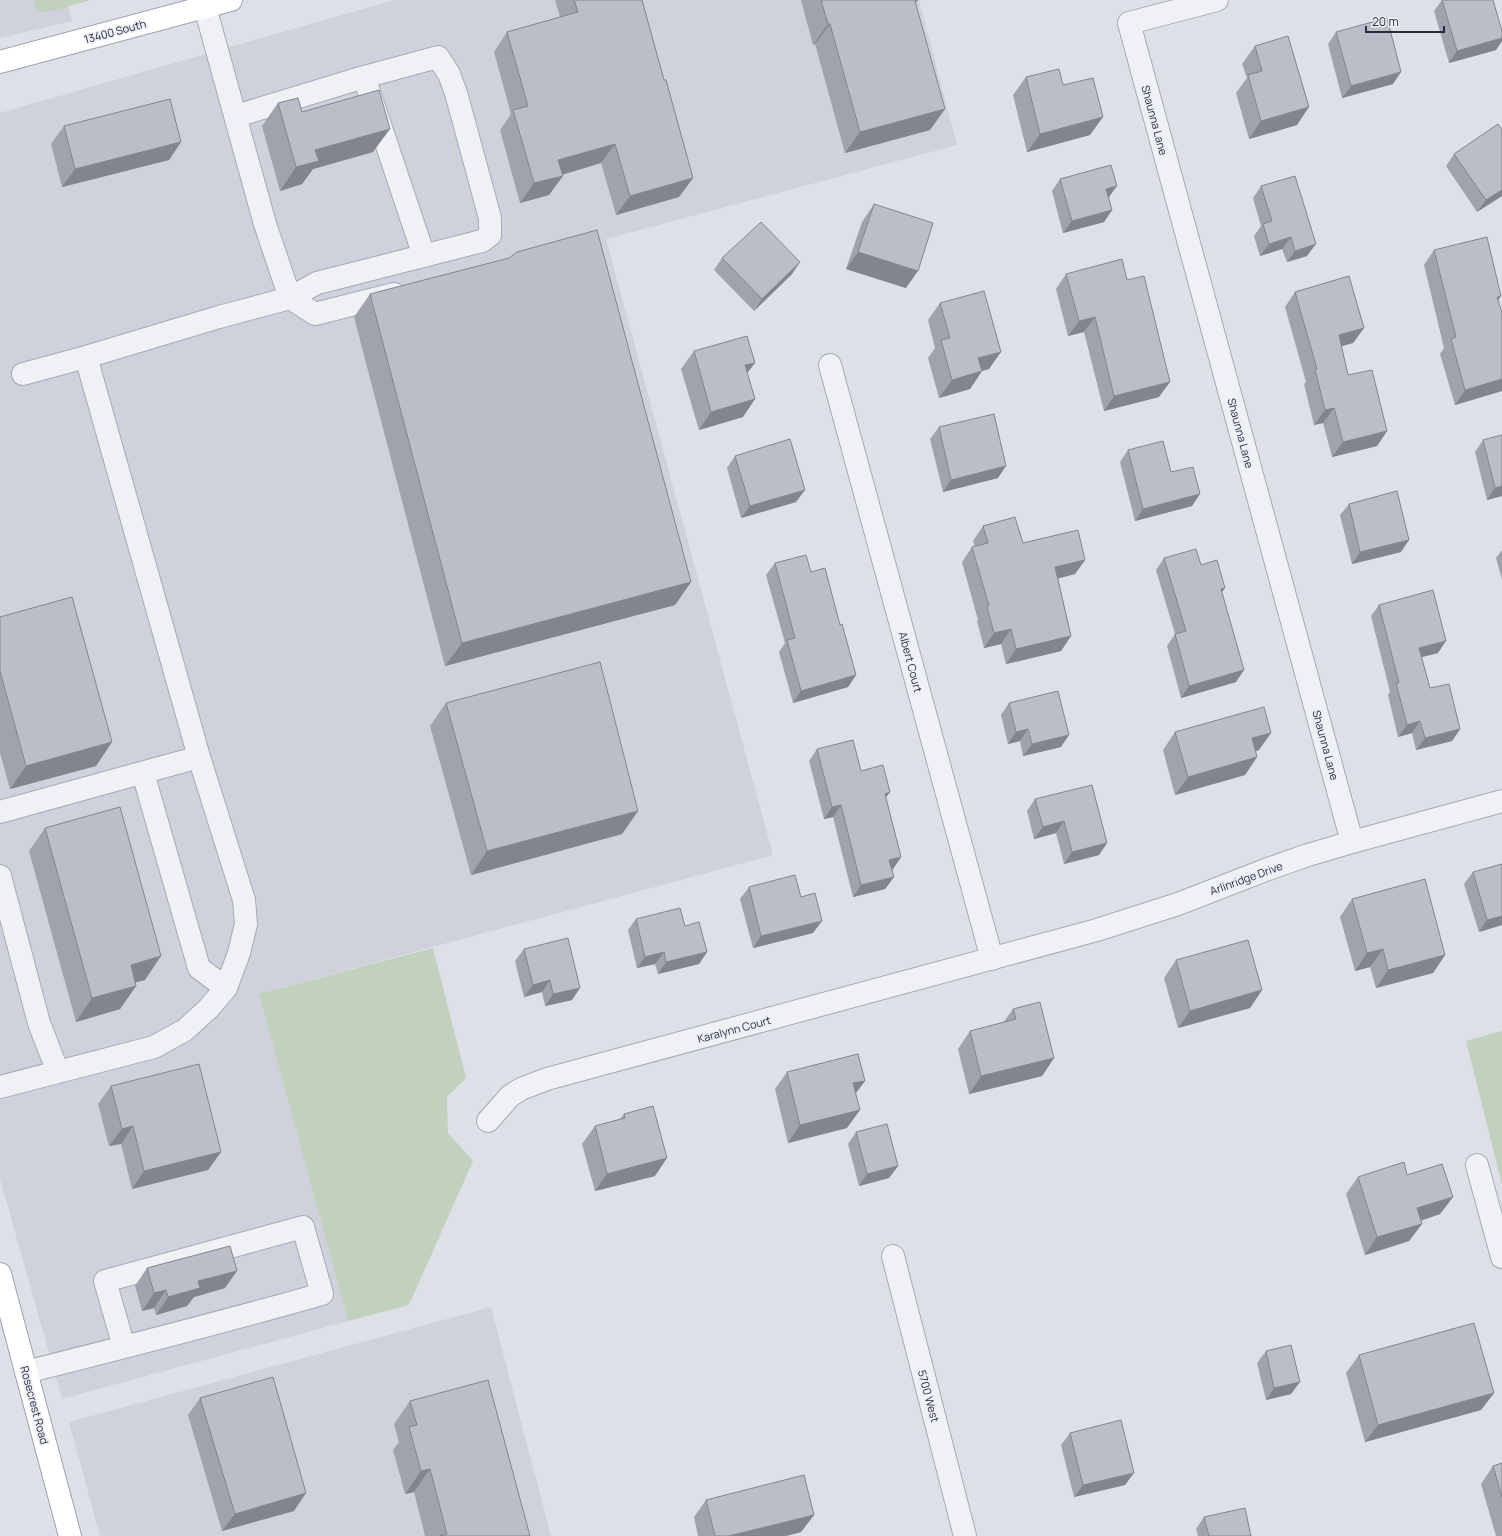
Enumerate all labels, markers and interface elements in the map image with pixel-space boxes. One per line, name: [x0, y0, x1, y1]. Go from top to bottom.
scale bar: [1366, 8, 1444, 34]
text: 20 m: [1372, 13, 1399, 30]
street label: 13400 South: [83, 16, 147, 46]
street label: Shaunna Lane: [1138, 83, 1172, 157]
street label: Shaunna Lane: [1224, 396, 1258, 470]
street label: Albert Court: [896, 630, 926, 694]
street label: Shaunna Lane: [1309, 708, 1343, 782]
street label: Arlinridge Drive: [1207, 858, 1285, 898]
street label: Karalynn Court: [696, 1012, 772, 1046]
street label: Rosecrest Road: [17, 1364, 53, 1446]
street label: 5700 West: [915, 1368, 943, 1424]

